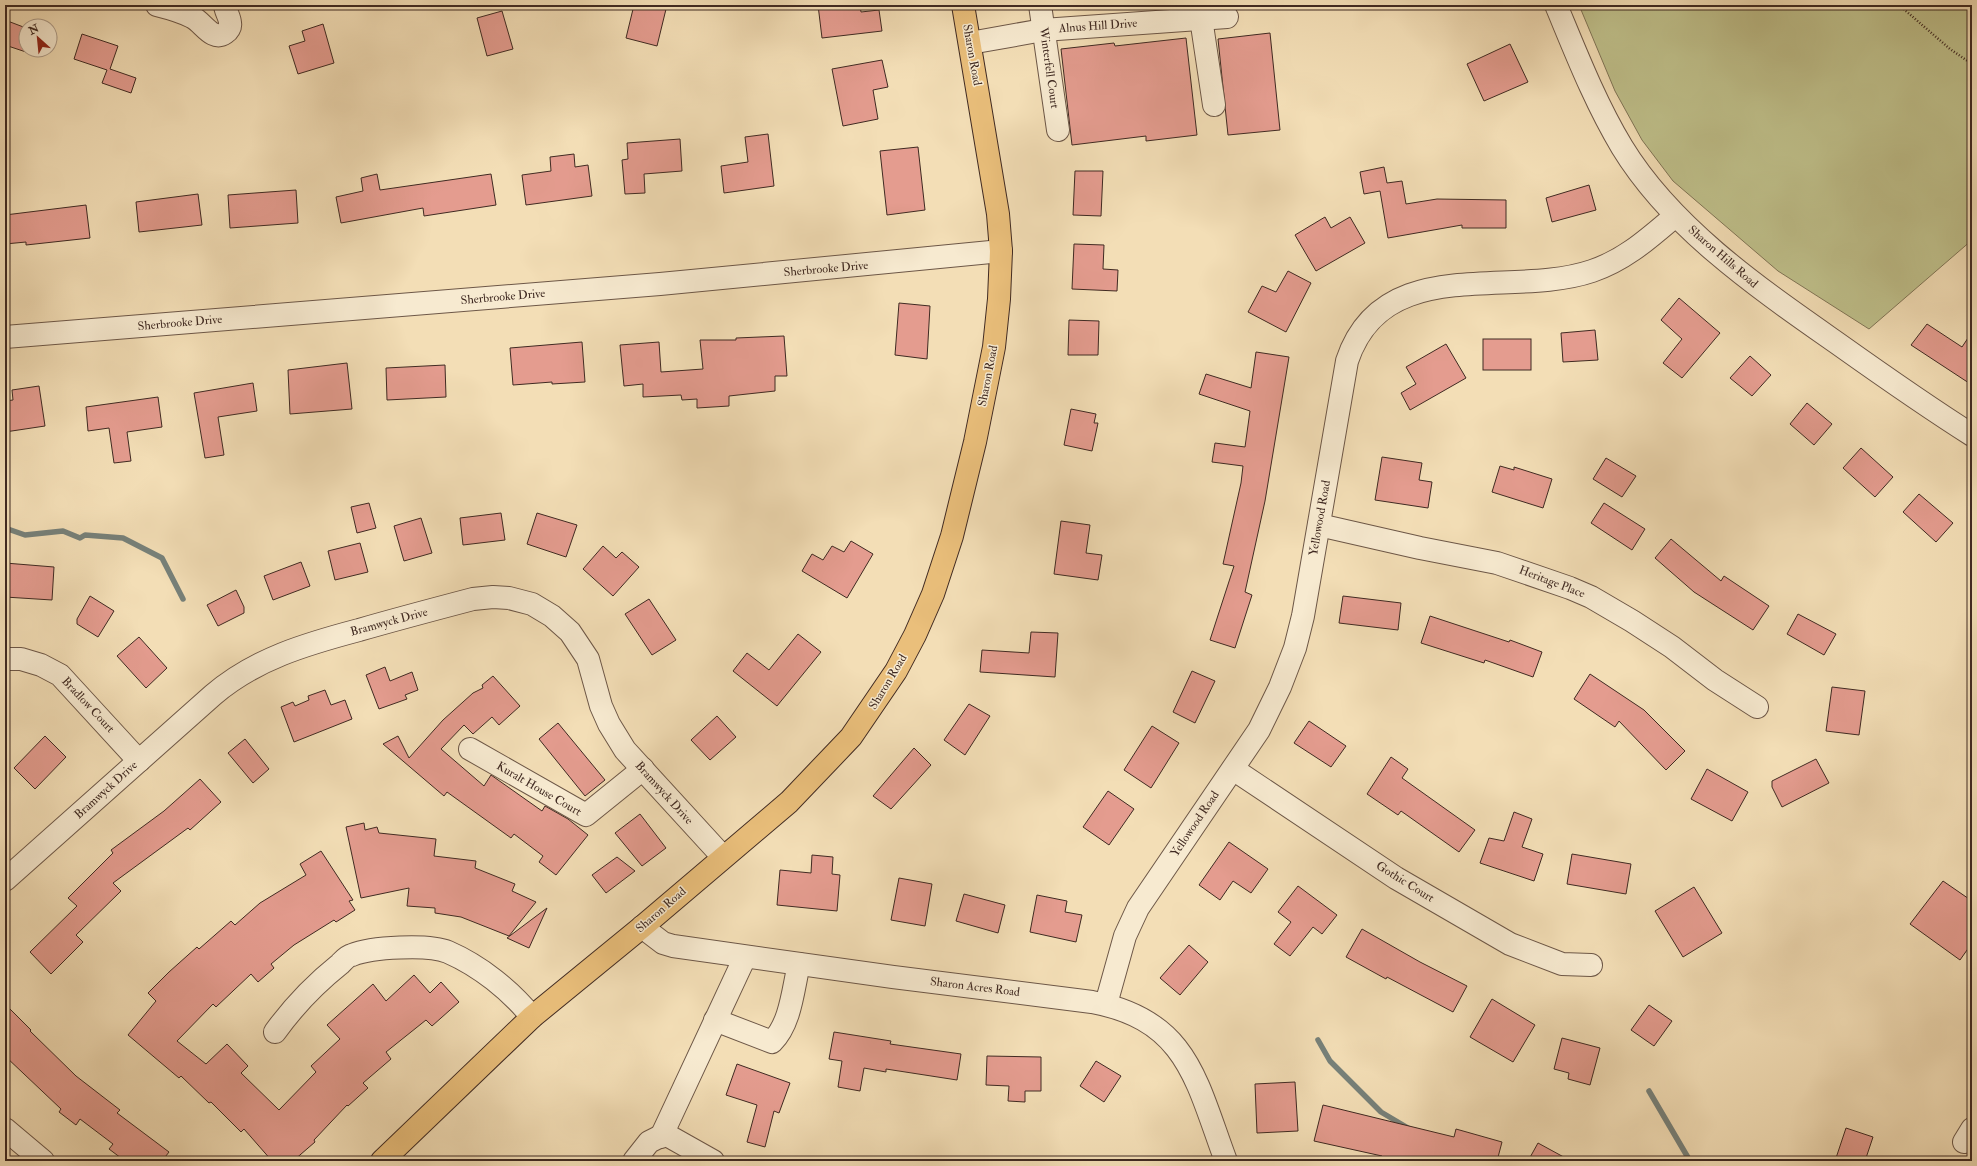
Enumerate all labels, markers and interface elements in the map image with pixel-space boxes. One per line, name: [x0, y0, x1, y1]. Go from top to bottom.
street label: Alnus Hill Drive: [1057, 16, 1138, 36]
north arrow: [18, 18, 58, 58]
text: N: [25, 21, 42, 38]
street label: Sharon Road: [959, 23, 985, 87]
street label: Winterfell Court: [1036, 26, 1062, 110]
street label: Sharon Hills Road: [1685, 223, 1761, 291]
street label: Sherbrooke Drive: [783, 258, 869, 280]
street label: Sherbrooke Drive: [460, 286, 546, 308]
street label: Sherbrooke Drive: [137, 312, 223, 334]
street label: Sharon Road: [975, 344, 1001, 408]
street label: Yellowood Road: [1306, 479, 1334, 557]
street label: Heritage Place: [1517, 563, 1587, 601]
street label: Bramwyck Drive: [349, 604, 429, 640]
street label: Sharon Road: [866, 652, 910, 712]
street label: Bradlow Court: [58, 674, 118, 736]
street label: Bramwyck Drive: [71, 758, 141, 822]
street label: Bramwyck Drive: [632, 758, 696, 828]
street label: Kuralt House Court: [494, 759, 584, 819]
street label: Yellowood Road: [1167, 788, 1223, 860]
street label: Gothic Court: [1373, 858, 1437, 906]
street label: Sharon Road: [633, 884, 689, 936]
street label: Sharon Acres Road: [929, 974, 1021, 1000]

